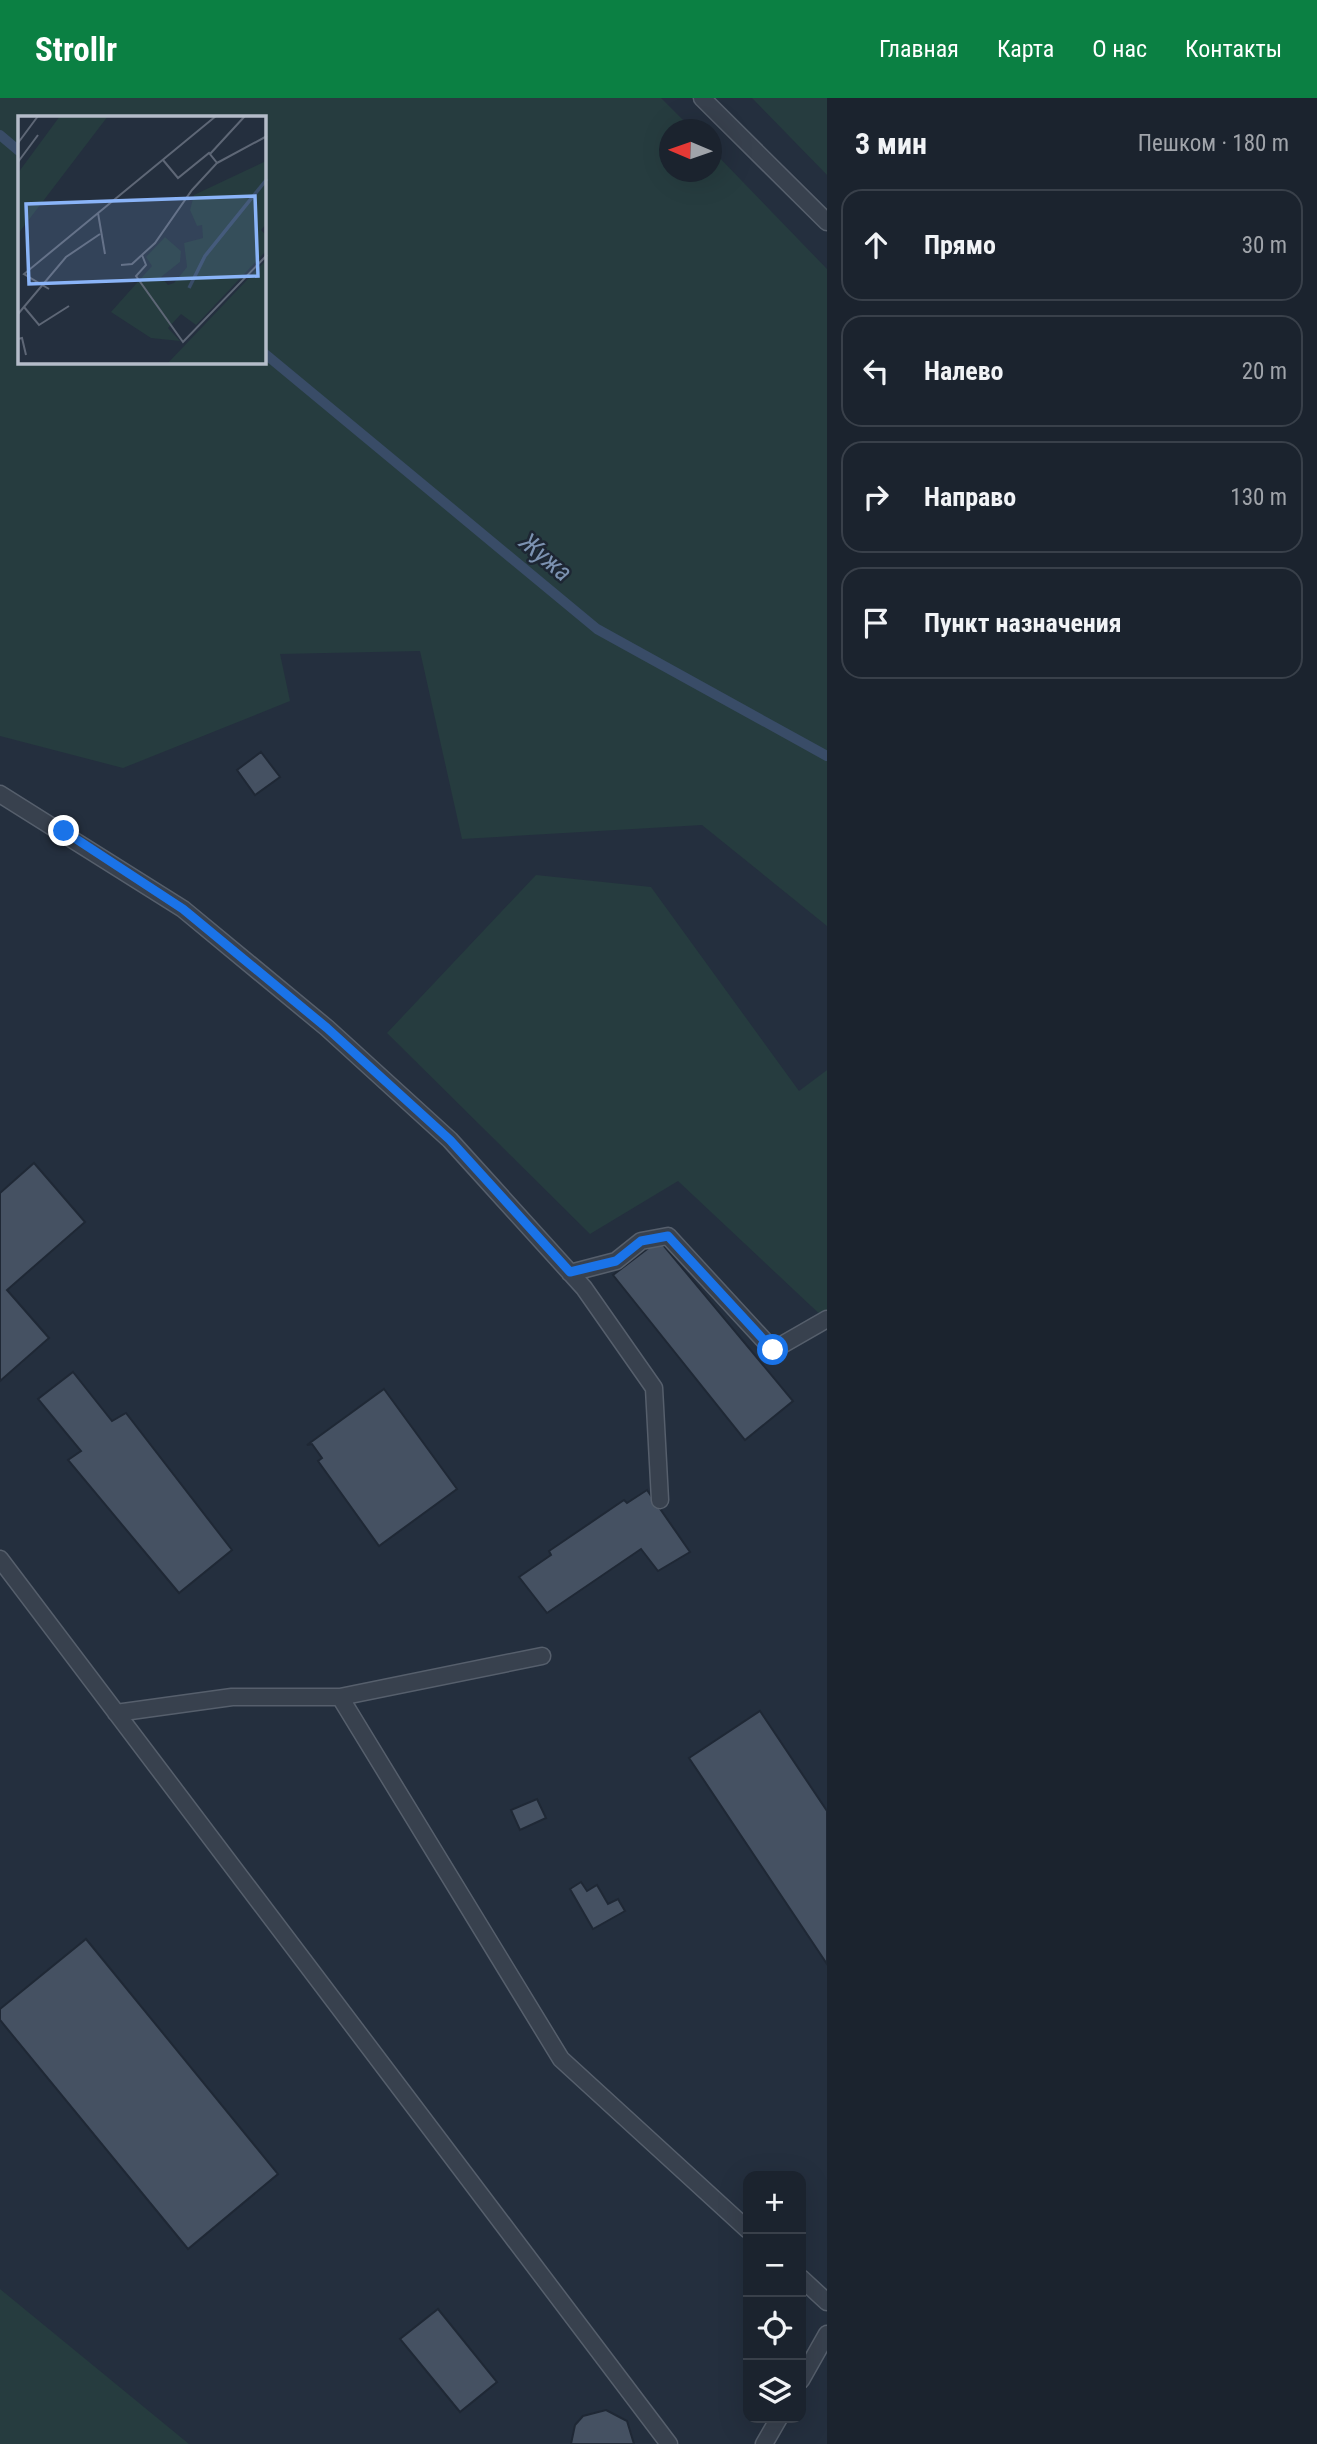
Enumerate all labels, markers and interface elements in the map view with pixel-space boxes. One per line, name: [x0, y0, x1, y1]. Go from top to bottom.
text: Strollr: [35, 30, 117, 69]
text: Главная: [879, 35, 959, 63]
text: Карта: [997, 35, 1054, 63]
text: О нас: [1092, 35, 1147, 63]
text: Контакты: [1185, 35, 1282, 63]
inset map: [18, 116, 266, 364]
north arrow: [659, 119, 722, 182]
text: 3 мин: [855, 126, 927, 161]
text: Пешком · 180 m: [1138, 130, 1289, 157]
icon: ahead: [857, 226, 895, 264]
text: Прямо: [924, 230, 996, 260]
text: 30 m: [1242, 232, 1287, 259]
icon: left: [857, 352, 895, 390]
text: Налево: [924, 356, 1004, 386]
text: 20 m: [1242, 358, 1287, 385]
icon: right: [857, 478, 895, 516]
text: Направо: [924, 482, 1016, 512]
text: 130 m: [1230, 484, 1287, 511]
water label: Жужа: [513, 526, 578, 587]
icon: arrive: [857, 604, 895, 642]
text: Пункт назначения: [924, 608, 1122, 638]
route end: [48, 815, 79, 846]
route start: [757, 1334, 788, 1365]
map controls: [743, 2171, 806, 2423]
button: +: [743, 2171, 806, 2234]
button: −: [743, 2234, 806, 2297]
button: locate: [743, 2297, 806, 2360]
button: layers: [743, 2360, 806, 2423]

